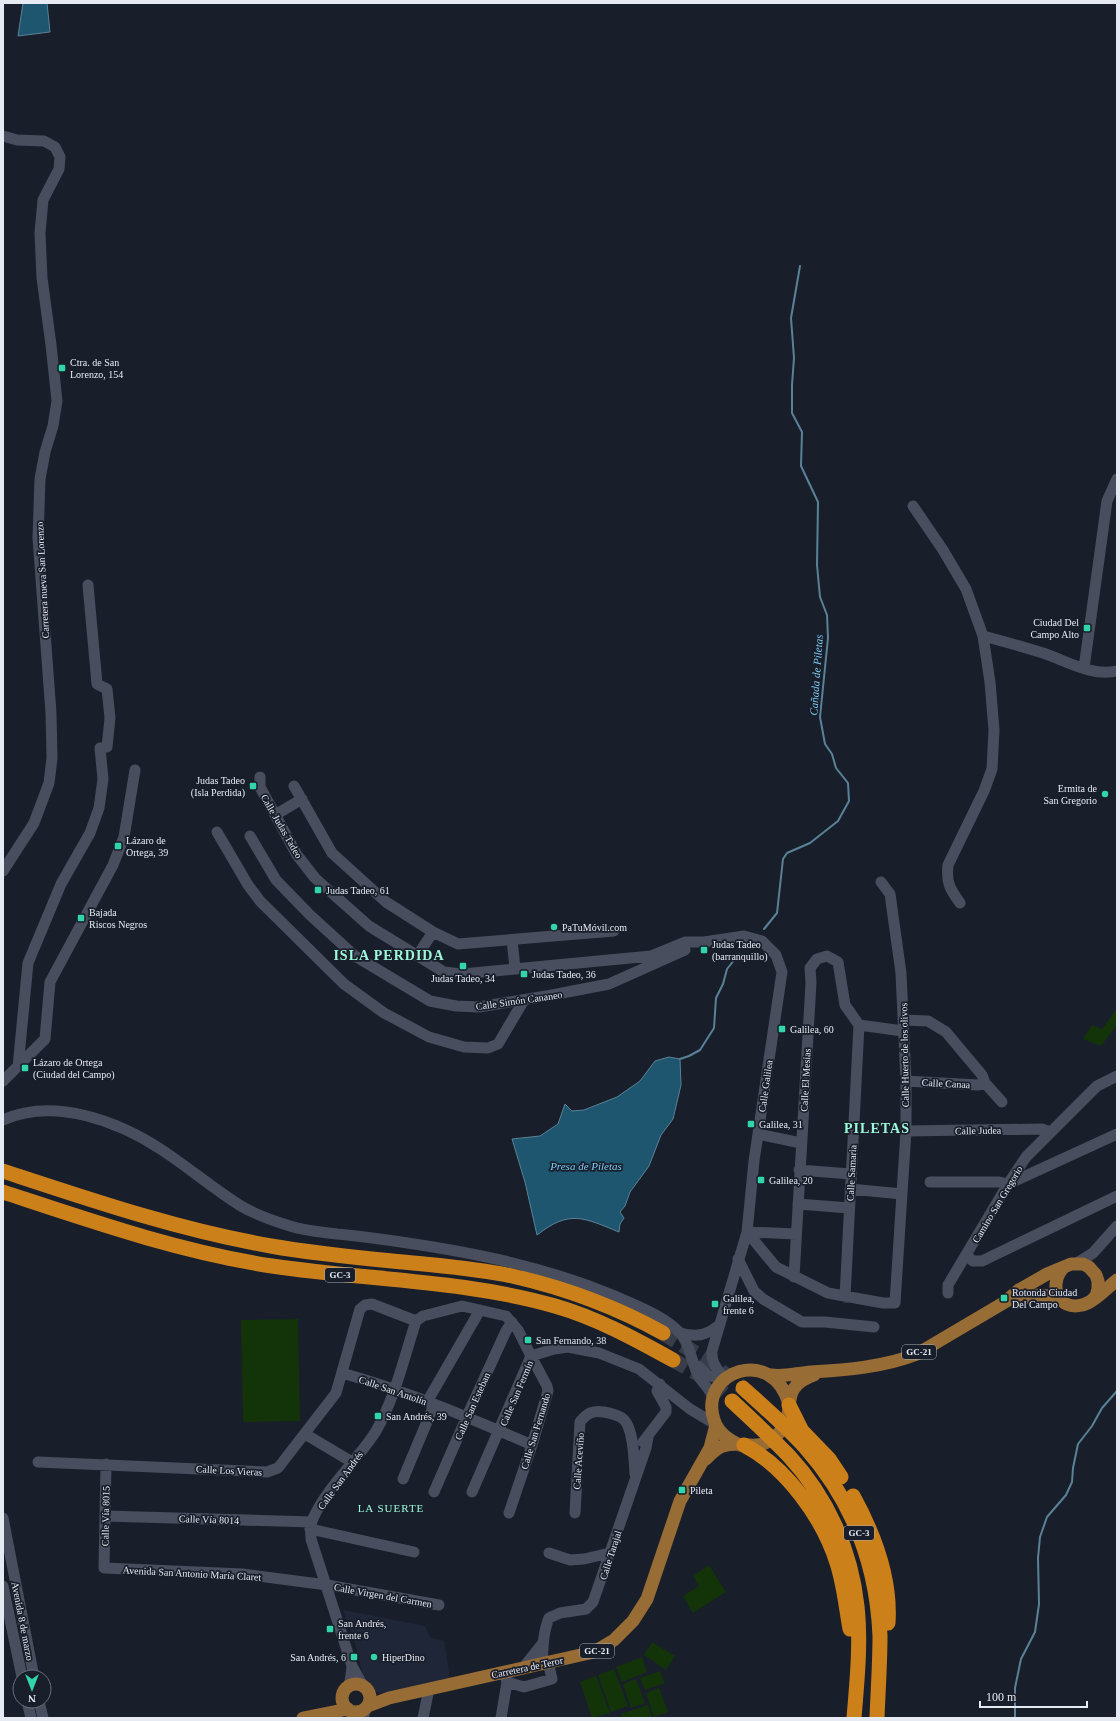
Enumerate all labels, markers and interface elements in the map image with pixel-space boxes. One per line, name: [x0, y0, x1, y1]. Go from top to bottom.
place label: Ctra. de San Lorenzo, 154: [70, 357, 123, 380]
marker: Ctra. de San Lorenzo, 154: [57, 363, 67, 373]
street label: Carretera nueva San Lorenzo: [34, 521, 51, 639]
place label: Ciudad Del Campo Alto: [1030, 617, 1079, 640]
marker: Ciudad Del Campo Alto: [1082, 623, 1092, 633]
water label: Cañada de Piletas: [807, 634, 825, 716]
place label: Judas Tadeo (Isla Perdida): [191, 775, 245, 799]
marker: Judas Tadeo (Isla Perdida): [248, 781, 258, 791]
place label: Ermita de San Gregorio: [1043, 783, 1098, 806]
marker: Ermita de San Gregorio: [1100, 789, 1110, 799]
street label: Calle Judas Tadeo: [259, 792, 304, 860]
place label: Lázaro de Ortega, 39: [126, 835, 168, 858]
marker: Lázaro de Ortega, 39: [113, 841, 123, 851]
marker: Judas Tadeo, 61: [313, 885, 323, 895]
place label: Judas Tadeo, 61: [326, 885, 390, 896]
place label: Bajada Riscos Negros: [89, 907, 147, 930]
marker: Bajada Riscos Negros: [76, 913, 86, 923]
marker: PaTuMóvil.com: [549, 922, 559, 932]
place label: PaTuMóvil.com: [562, 922, 627, 933]
place label: Judas Tadeo (barranquillo): [712, 939, 768, 963]
marker: Judas Tadeo (barranquillo): [699, 945, 709, 955]
district label: ISLA PERDIDA: [333, 948, 445, 963]
marker: Judas Tadeo, 34: [458, 961, 468, 971]
marker: Judas Tadeo, 36: [519, 969, 529, 979]
place label: Judas Tadeo, 36: [532, 969, 596, 980]
place label: Judas Tadeo, 34: [431, 973, 495, 984]
street label: Calle Simón Cananeo: [475, 989, 563, 1012]
street label: Calle Huerto de los olivos: [898, 1003, 911, 1107]
marker: Galilea, 60: [777, 1024, 787, 1034]
place label: Galilea, 60: [790, 1024, 834, 1035]
street label: Calle El Mesias: [798, 1048, 813, 1112]
place label: Lázaro de Ortega (Ciudad del Campo): [33, 1057, 115, 1081]
street label: Calle Galilea: [756, 1059, 775, 1113]
marker: Lázaro de Ortega (Ciudad del Campo): [20, 1063, 30, 1073]
street label: Calle Canaa: [921, 1077, 971, 1090]
marker: Galilea, 31: [746, 1119, 756, 1129]
place label: Galilea, 31: [759, 1119, 803, 1130]
district label: PILETAS: [844, 1121, 910, 1136]
street label: Calle Judea: [955, 1125, 1002, 1136]
street label: Calle Samaria: [845, 1144, 858, 1201]
water label: Presa de Piletas: [549, 1160, 622, 1172]
street label: Camino San Gregorio: [970, 1164, 1025, 1245]
marker: Galilea, 20: [756, 1175, 766, 1185]
place label: Galilea, 20: [769, 1175, 813, 1186]
road number: GC-3: [325, 1268, 355, 1282]
place label: Rotonda Ciudad Del Campo: [1012, 1287, 1077, 1310]
place label: Galilea, frente 6: [723, 1293, 754, 1316]
marker: Rotonda Ciudad Del Campo: [999, 1293, 1009, 1303]
marker: Galilea, frente 6: [710, 1299, 720, 1309]
marker: San Fernando, 38: [523, 1335, 533, 1345]
place label: San Fernando, 38: [536, 1335, 606, 1346]
road number: GC-21: [902, 1345, 936, 1359]
street label: Calle San Fermín: [498, 1359, 535, 1428]
street label: Calle San Esteban: [453, 1371, 492, 1442]
street label: Calle San Antolín: [357, 1374, 428, 1407]
street label: Calle San Fernando: [519, 1392, 552, 1470]
marker: San Andrés, 39: [373, 1411, 383, 1421]
place label: San Andrés, 39: [386, 1411, 447, 1422]
street label: Calle Aceviño: [571, 1432, 586, 1490]
street label: Calle San Andrés: [316, 1449, 365, 1512]
street label: Calle Los Vieras: [196, 1463, 263, 1478]
marker: Pileta: [677, 1485, 687, 1495]
place label: Pileta: [690, 1485, 713, 1496]
street label: Calle Vía 8015: [99, 1486, 112, 1546]
district label: LA SUERTE: [358, 1502, 424, 1514]
street label: Calle Vía 8014: [179, 1513, 239, 1526]
road number: GC-3: [844, 1526, 874, 1540]
street label: Calle Tarajal: [597, 1529, 624, 1581]
street label: Avenida San Antonio María Claret: [122, 1564, 262, 1583]
street label: Avenida 8 de marzo: [9, 1581, 36, 1661]
street label: Calle Virgen del Carmen: [333, 1581, 433, 1610]
place label: San Andrés, frente 6: [338, 1618, 386, 1641]
marker: San Andrés, frente 6: [325, 1624, 335, 1634]
road number: GC-21: [580, 1644, 614, 1658]
place label: San Andrés, 6: [290, 1652, 346, 1663]
marker: San Andrés, 6: [349, 1652, 359, 1662]
marker: HiperDino: [369, 1652, 379, 1662]
place label: HiperDino: [382, 1652, 425, 1663]
street label: Carretera de Teror: [490, 1654, 565, 1680]
north arrow: [12, 1669, 52, 1709]
scale bar: [980, 1683, 1087, 1709]
text: 100 m: [986, 1690, 1017, 1704]
text: N: [28, 1693, 36, 1705]

